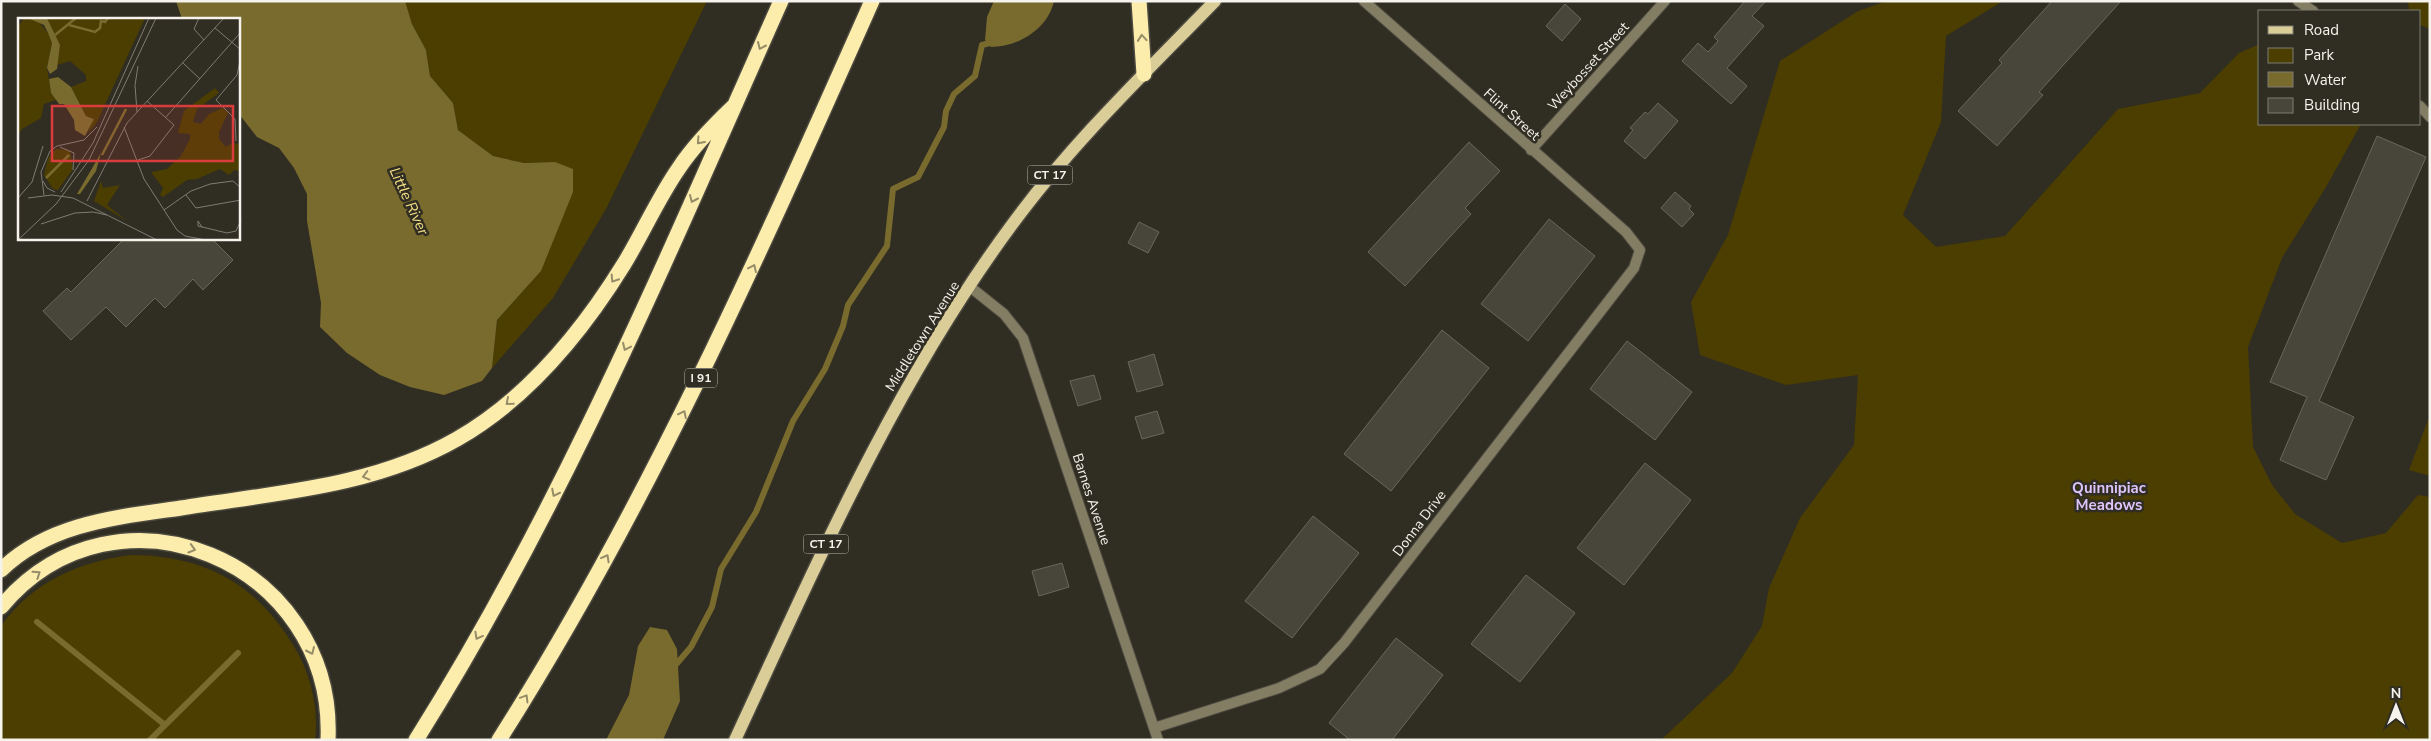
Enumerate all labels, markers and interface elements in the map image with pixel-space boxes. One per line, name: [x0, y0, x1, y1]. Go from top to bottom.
legend: [2258, 10, 2421, 125]
inset map: [18, 18, 240, 240]
street label: Weybosset Street: [1544, 18, 1633, 115]
text: Road: [2304, 20, 2339, 40]
one-way arrow: [1137, 34, 1148, 42]
one-way arrow: [757, 41, 767, 50]
text: Park: [2304, 45, 2334, 65]
text: Water: [2304, 70, 2347, 90]
street label: Flint Street: [1479, 84, 1544, 145]
text: Building: [2304, 95, 2360, 115]
one-way arrow: [697, 135, 706, 144]
water label: Little River: [385, 164, 434, 239]
road number: CT 17: [1028, 166, 1072, 184]
one-way arrow: [689, 194, 699, 203]
one-way arrow: [747, 264, 758, 273]
one-way arrow: [611, 273, 621, 282]
street label: Middletown Avenue: [881, 278, 964, 395]
one-way arrow: [622, 342, 632, 351]
road number: I 91: [685, 368, 717, 388]
one-way arrow: [505, 396, 514, 405]
one-way arrow: [677, 410, 687, 419]
street label: Barnes Avenue: [1068, 451, 1115, 547]
one-way arrow: [363, 471, 371, 481]
district label: Quinnipiac Meadows: [2072, 478, 2146, 515]
street label: Donna Drive: [1388, 486, 1451, 560]
one-way arrow: [551, 488, 561, 497]
road number: CT 17: [804, 534, 848, 554]
one-way arrow: [188, 543, 197, 554]
one-way arrow: [600, 554, 610, 563]
one-way arrow: [31, 571, 41, 580]
one-way arrow: [474, 631, 484, 640]
one-way arrow: [305, 646, 316, 655]
north arrow: [2371, 681, 2421, 731]
text: N: [2391, 684, 2401, 703]
one-way arrow: [518, 695, 528, 704]

